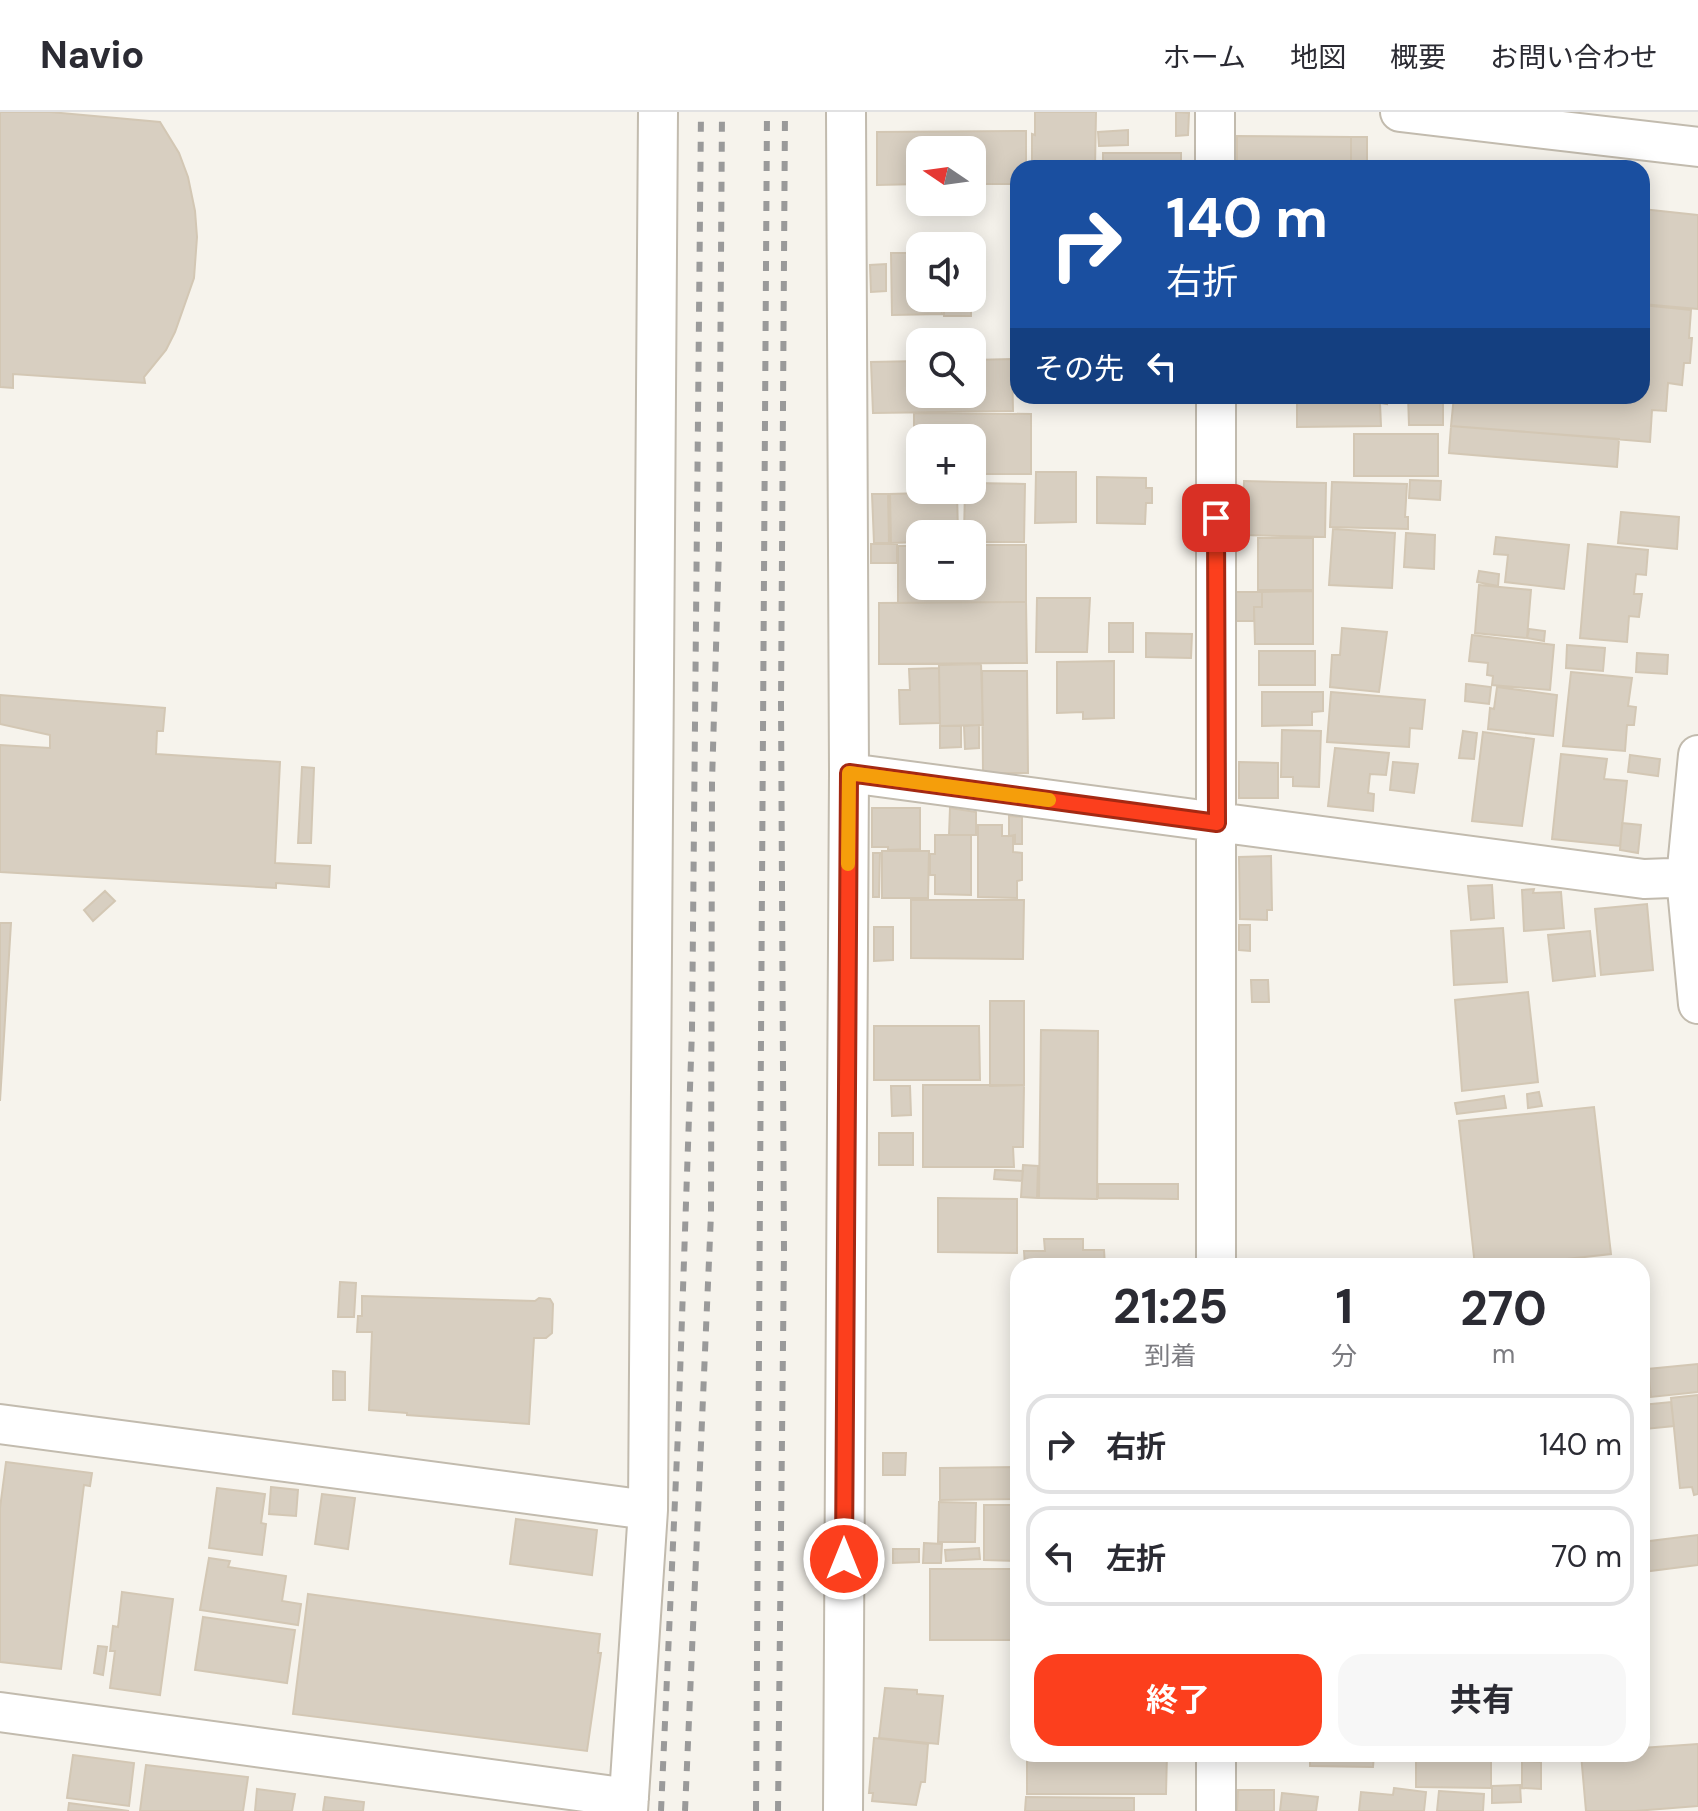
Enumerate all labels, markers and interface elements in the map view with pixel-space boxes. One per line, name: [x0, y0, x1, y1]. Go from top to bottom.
text: Navio: [40, 30, 144, 80]
text: ホーム: [1163, 39, 1246, 76]
text: 地図: [1290, 39, 1346, 76]
text: 概要: [1390, 39, 1446, 76]
text: お問い合わせ: [1490, 39, 1658, 76]
north arrow: [906, 136, 986, 216]
map controls: [906, 136, 986, 600]
text: 140 m: [1166, 181, 1328, 254]
icon: right: [1034, 192, 1138, 296]
button: sound: [906, 232, 986, 312]
text: 右折: [1166, 258, 1238, 305]
button: search: [906, 328, 986, 408]
icon: left: [1140, 344, 1184, 388]
text: その先: [1034, 349, 1124, 388]
button: +: [906, 424, 986, 504]
pin: [1182, 484, 1250, 552]
icon: arrive: [1194, 496, 1238, 540]
button: −: [906, 520, 986, 600]
text: 21:25: [1113, 1275, 1228, 1338]
text: 1: [1335, 1275, 1353, 1338]
text: 270: [1460, 1277, 1547, 1340]
text: m: [1492, 1337, 1515, 1371]
text: 到着: [1145, 1339, 1197, 1373]
text: 分: [1331, 1339, 1357, 1373]
icon: right: [1038, 1422, 1082, 1466]
text: 140 m: [1539, 1425, 1622, 1464]
text: 右折: [1106, 1427, 1166, 1466]
position arrow: [802, 1517, 886, 1601]
icon: left: [1038, 1534, 1082, 1578]
text: 70 m: [1551, 1537, 1622, 1576]
text: 左折: [1106, 1539, 1166, 1578]
button: 終了: [1034, 1654, 1322, 1746]
button: 共有: [1338, 1654, 1626, 1746]

